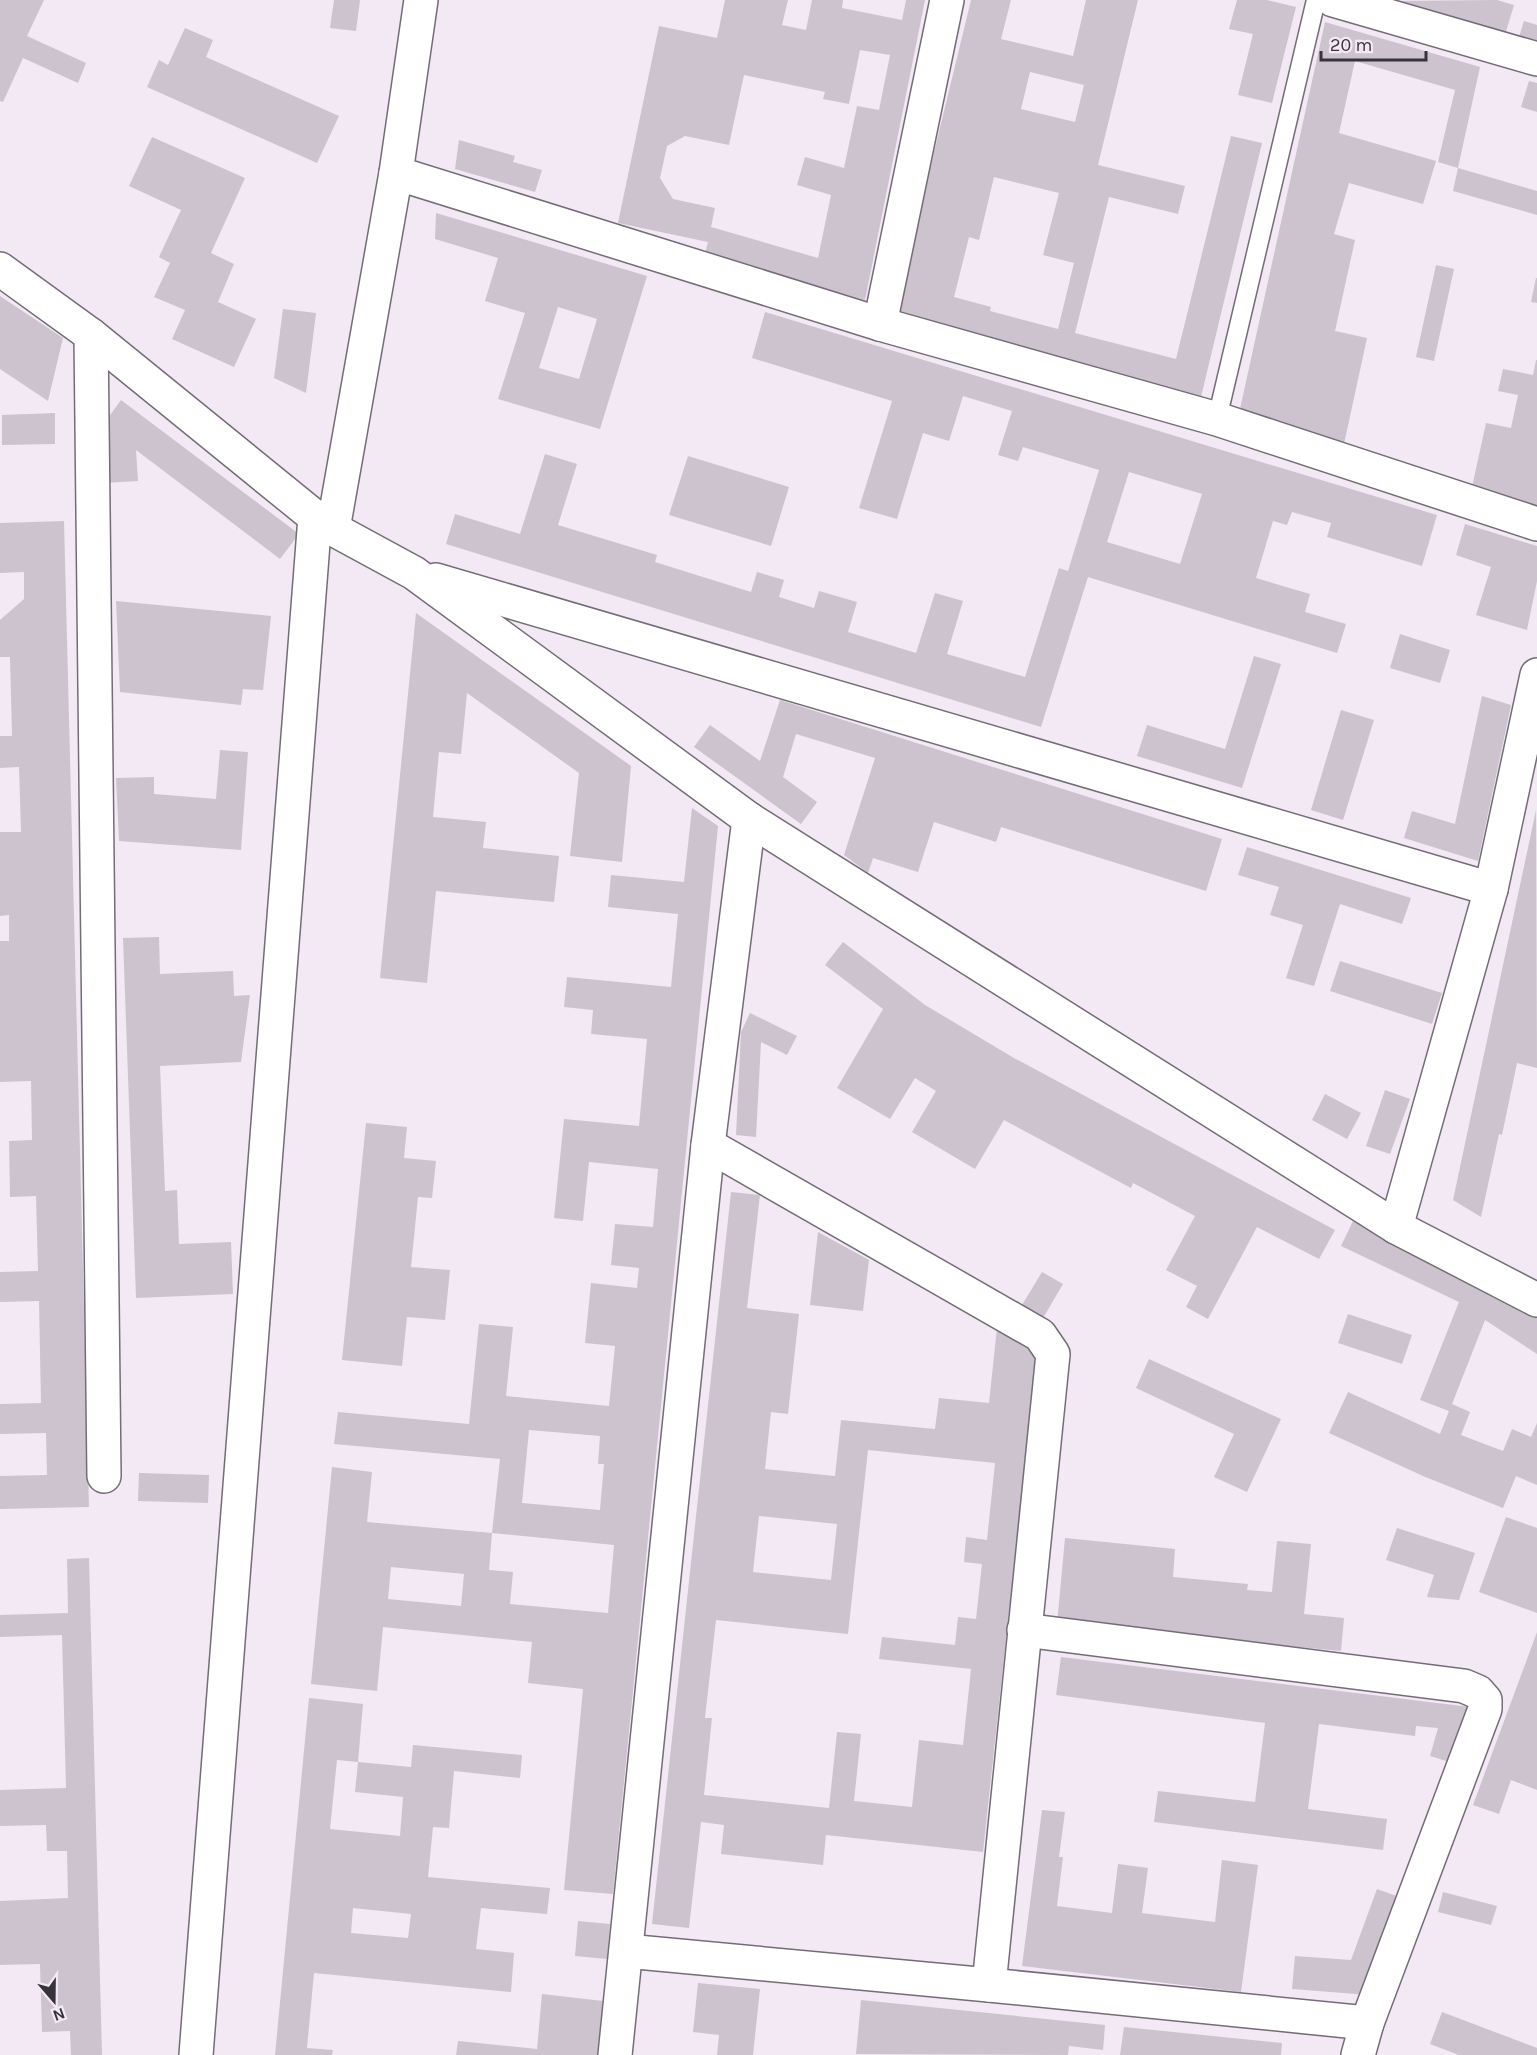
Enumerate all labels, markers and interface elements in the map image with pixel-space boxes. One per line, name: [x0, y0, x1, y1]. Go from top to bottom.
scale bar: [1321, 24, 1426, 62]
text: 20 m: [1330, 34, 1372, 56]
north arrow: [24, 1971, 84, 2031]
text: N: [50, 2004, 68, 2026]

